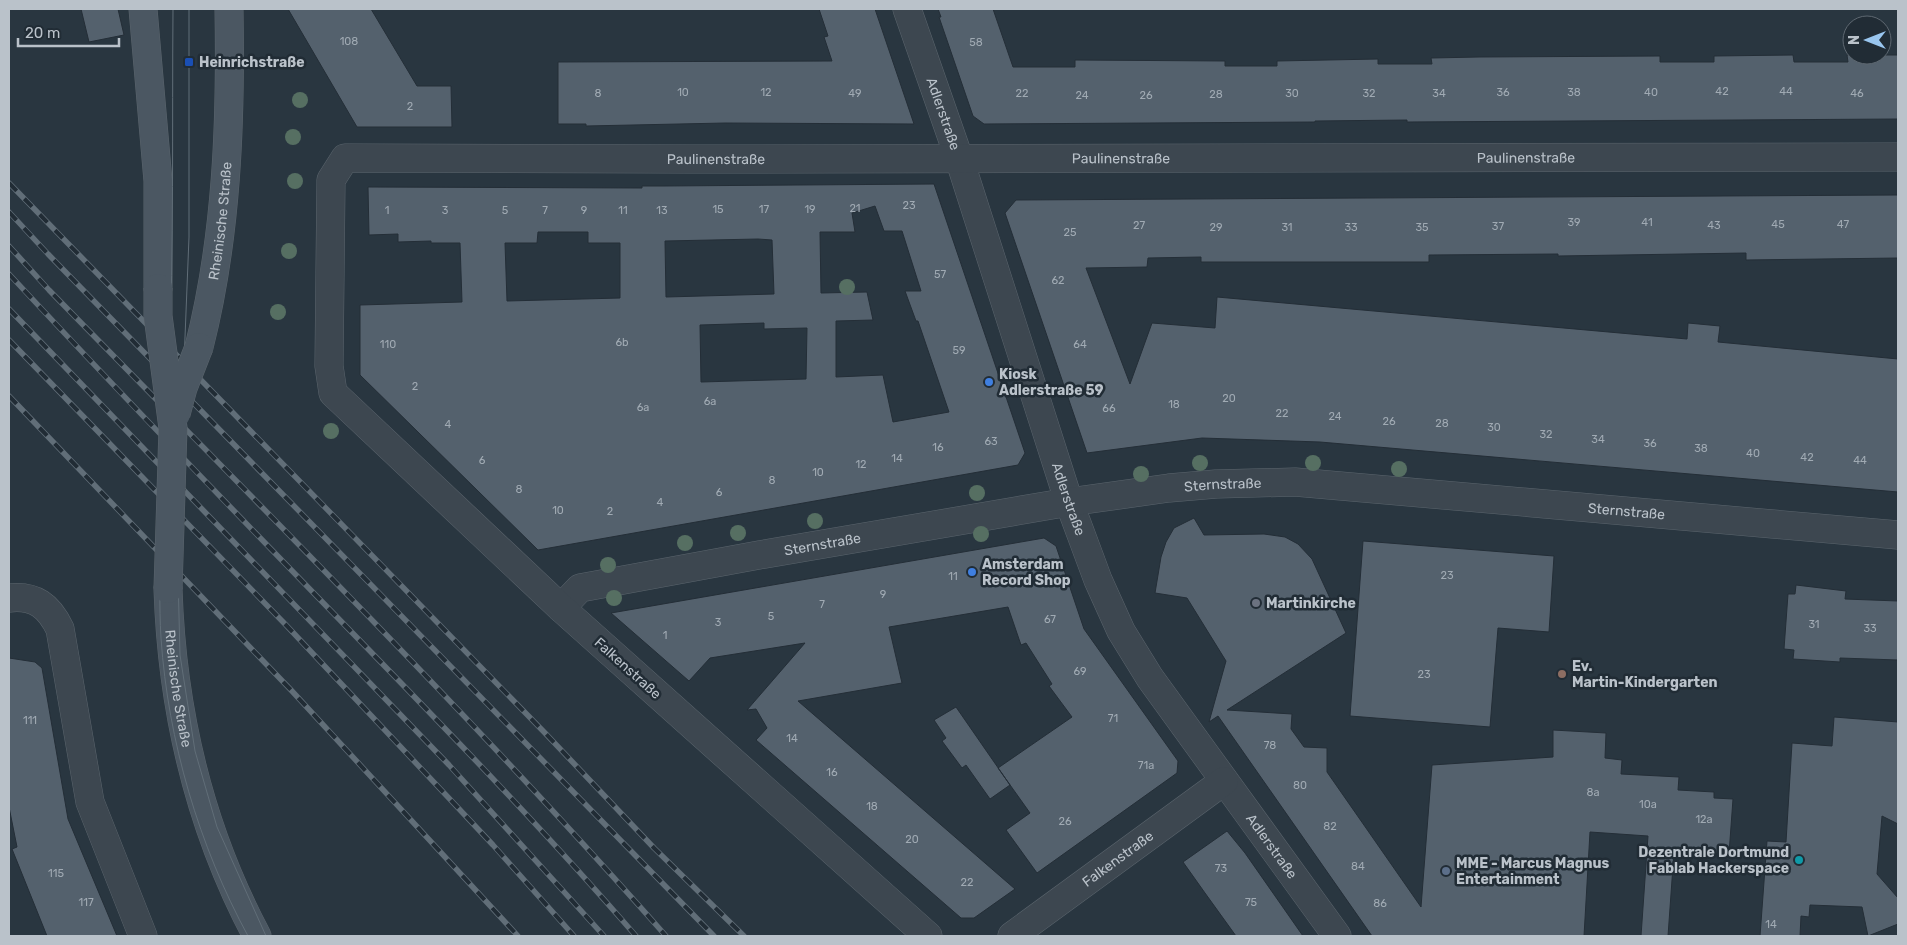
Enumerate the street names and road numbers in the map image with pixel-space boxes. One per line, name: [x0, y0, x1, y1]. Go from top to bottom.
street label: Adlerstraße: [923, 75, 964, 153]
street label: Paulinenstraße: [1072, 150, 1170, 167]
street label: Paulinenstraße: [1477, 150, 1575, 167]
street label: Paulinenstraße: [667, 151, 765, 168]
street label: Rheinische Straße: [205, 161, 235, 281]
street label: Adlerstraße: [1048, 461, 1089, 538]
street label: Sternstraße: [1183, 475, 1262, 496]
street label: Sternstraße: [1587, 500, 1666, 524]
street label: Sternstraße: [783, 530, 862, 560]
street label: Rheinische Straße: [161, 629, 195, 749]
street label: Falkenstraße: [591, 634, 665, 703]
street label: Adlerstraße: [1242, 811, 1301, 882]
street label: Falkenstraße: [1079, 827, 1157, 891]

